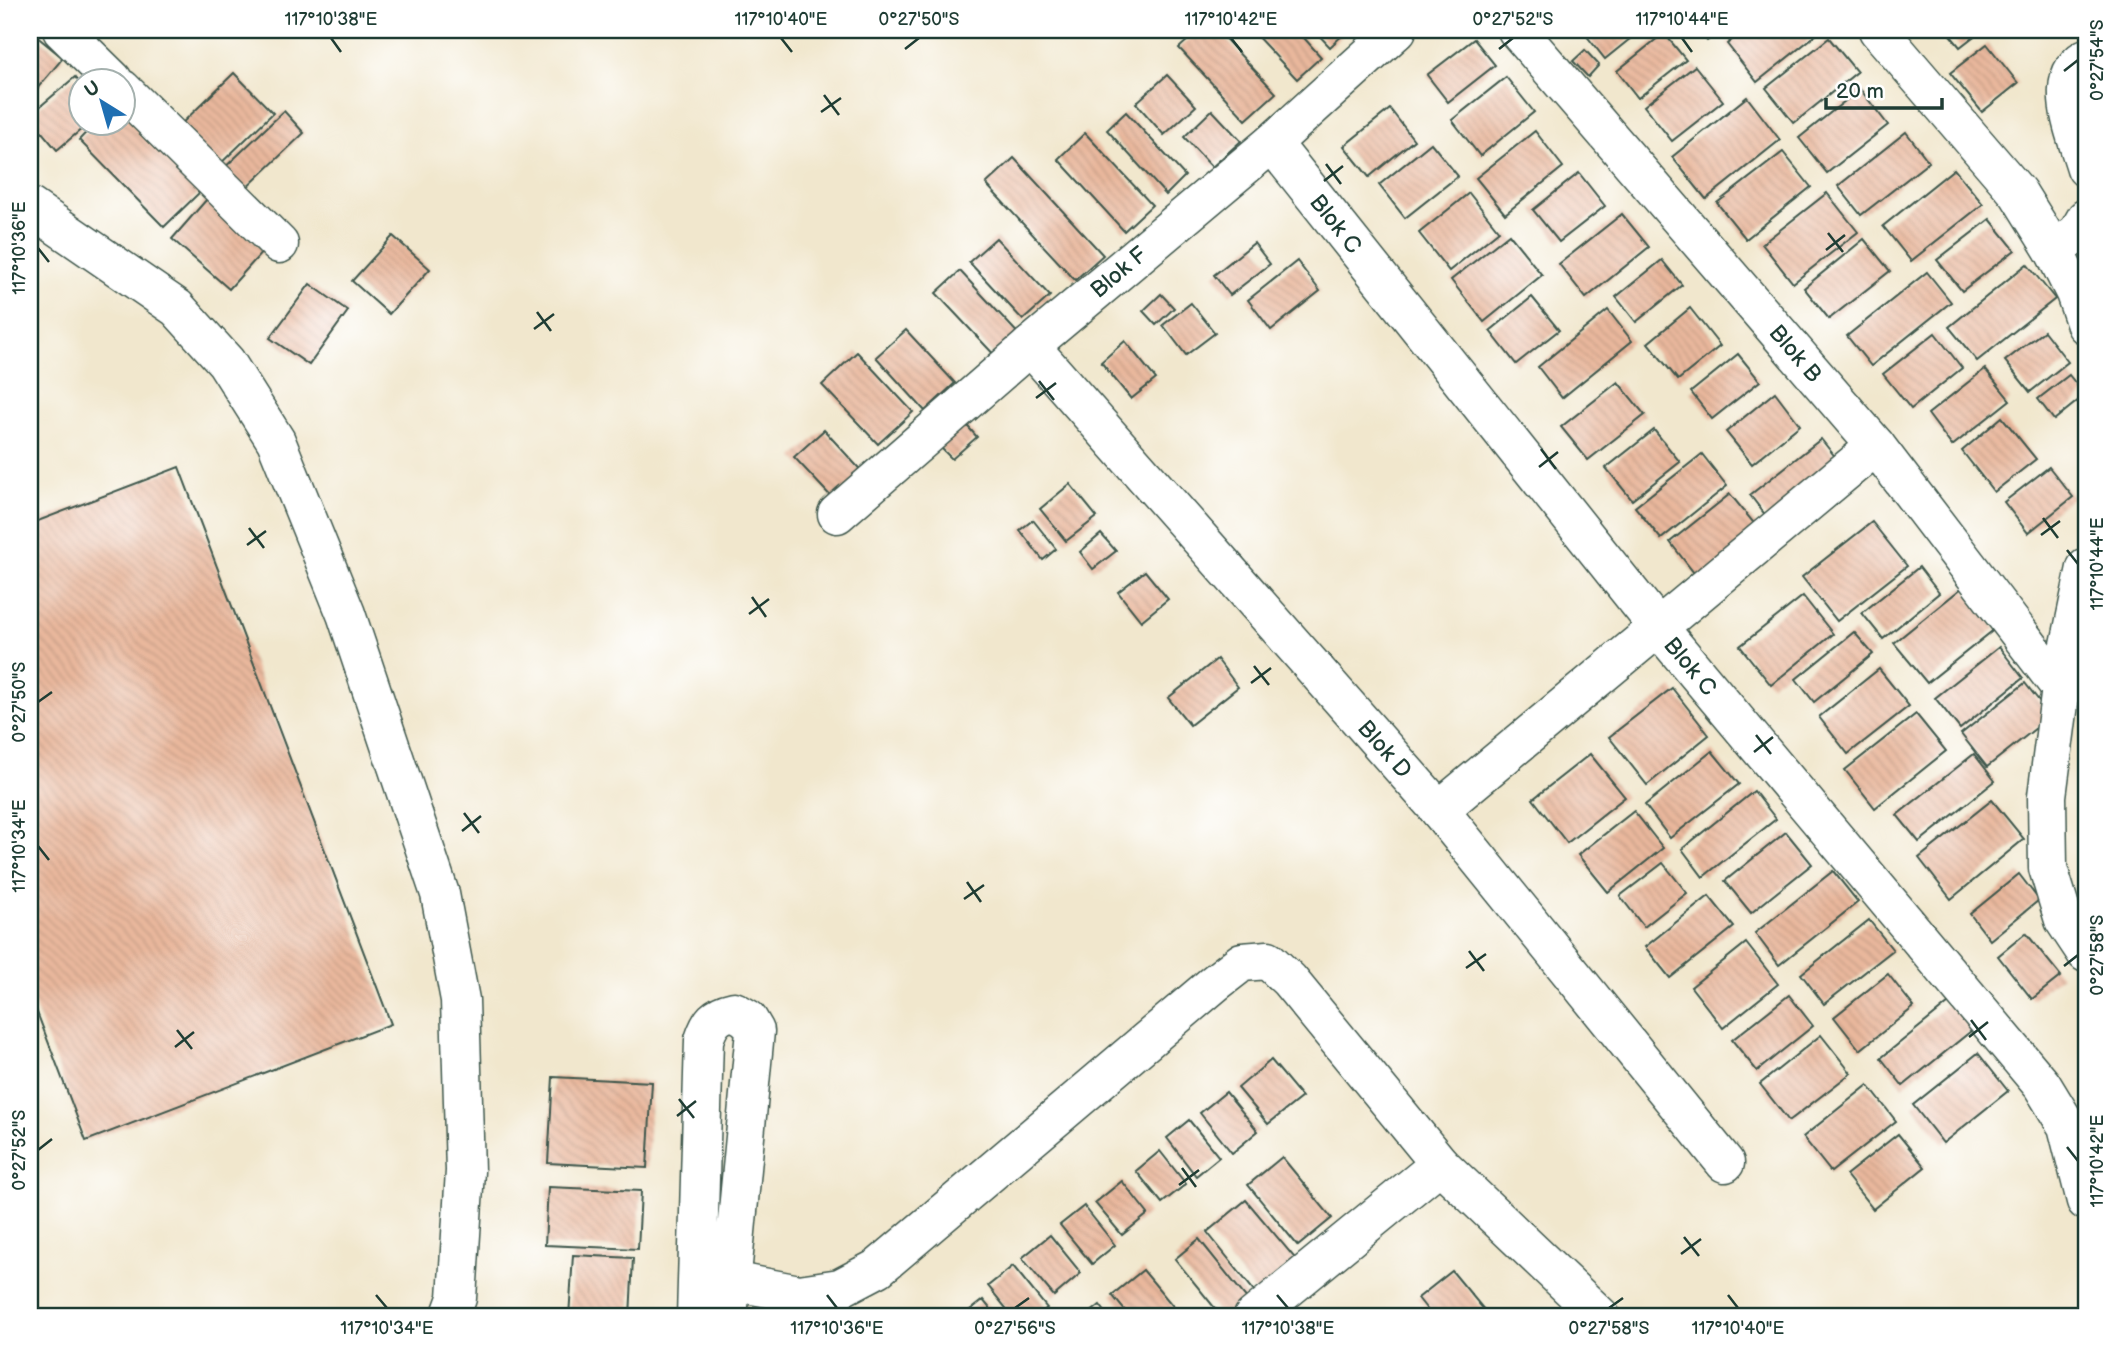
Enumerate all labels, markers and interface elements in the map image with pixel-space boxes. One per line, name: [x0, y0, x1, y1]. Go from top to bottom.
text: 117°10'38"E: [285, 9, 378, 30]
text: 117°10'40"E: [735, 9, 828, 30]
text: 0°27'50"S: [879, 9, 960, 30]
text: 117°10'42"E: [1185, 9, 1278, 30]
text: 0°27'52"S: [1473, 9, 1554, 30]
text: 117°10'44"E: [1635, 9, 1729, 30]
text: 0°27'54"S: [2087, 19, 2108, 101]
north arrow: [66, 66, 136, 136]
scale bar: [1826, 66, 1941, 110]
text: U: [80, 76, 105, 103]
text: 20 m: [1836, 79, 1884, 104]
street label: Blok C: [1303, 189, 1367, 259]
text: 117°10'36"E: [9, 201, 30, 295]
street label: Blok F: [1085, 241, 1153, 304]
street label: Blok B: [1763, 319, 1828, 389]
text: 117°10'44"E: [2087, 517, 2108, 611]
street label: Blok C: [1657, 632, 1722, 702]
text: 0°27'50"S: [9, 661, 30, 742]
street label: Blok D: [1351, 715, 1417, 784]
text: 117°10'34"E: [9, 799, 30, 893]
text: 0°27'58"S: [2087, 915, 2108, 995]
text: 0°27'52"S: [9, 1109, 30, 1190]
text: 117°10'42"E: [2087, 1114, 2108, 1207]
text: 117°10'34"E: [340, 1318, 434, 1339]
text: 117°10'36"E: [790, 1318, 884, 1339]
text: 0°27'56"S: [974, 1318, 1056, 1339]
text: 117°10'38"E: [1242, 1318, 1335, 1339]
text: 0°27'58"S: [1569, 1318, 1649, 1339]
text: 117°10'40"E: [1692, 1318, 1785, 1339]

